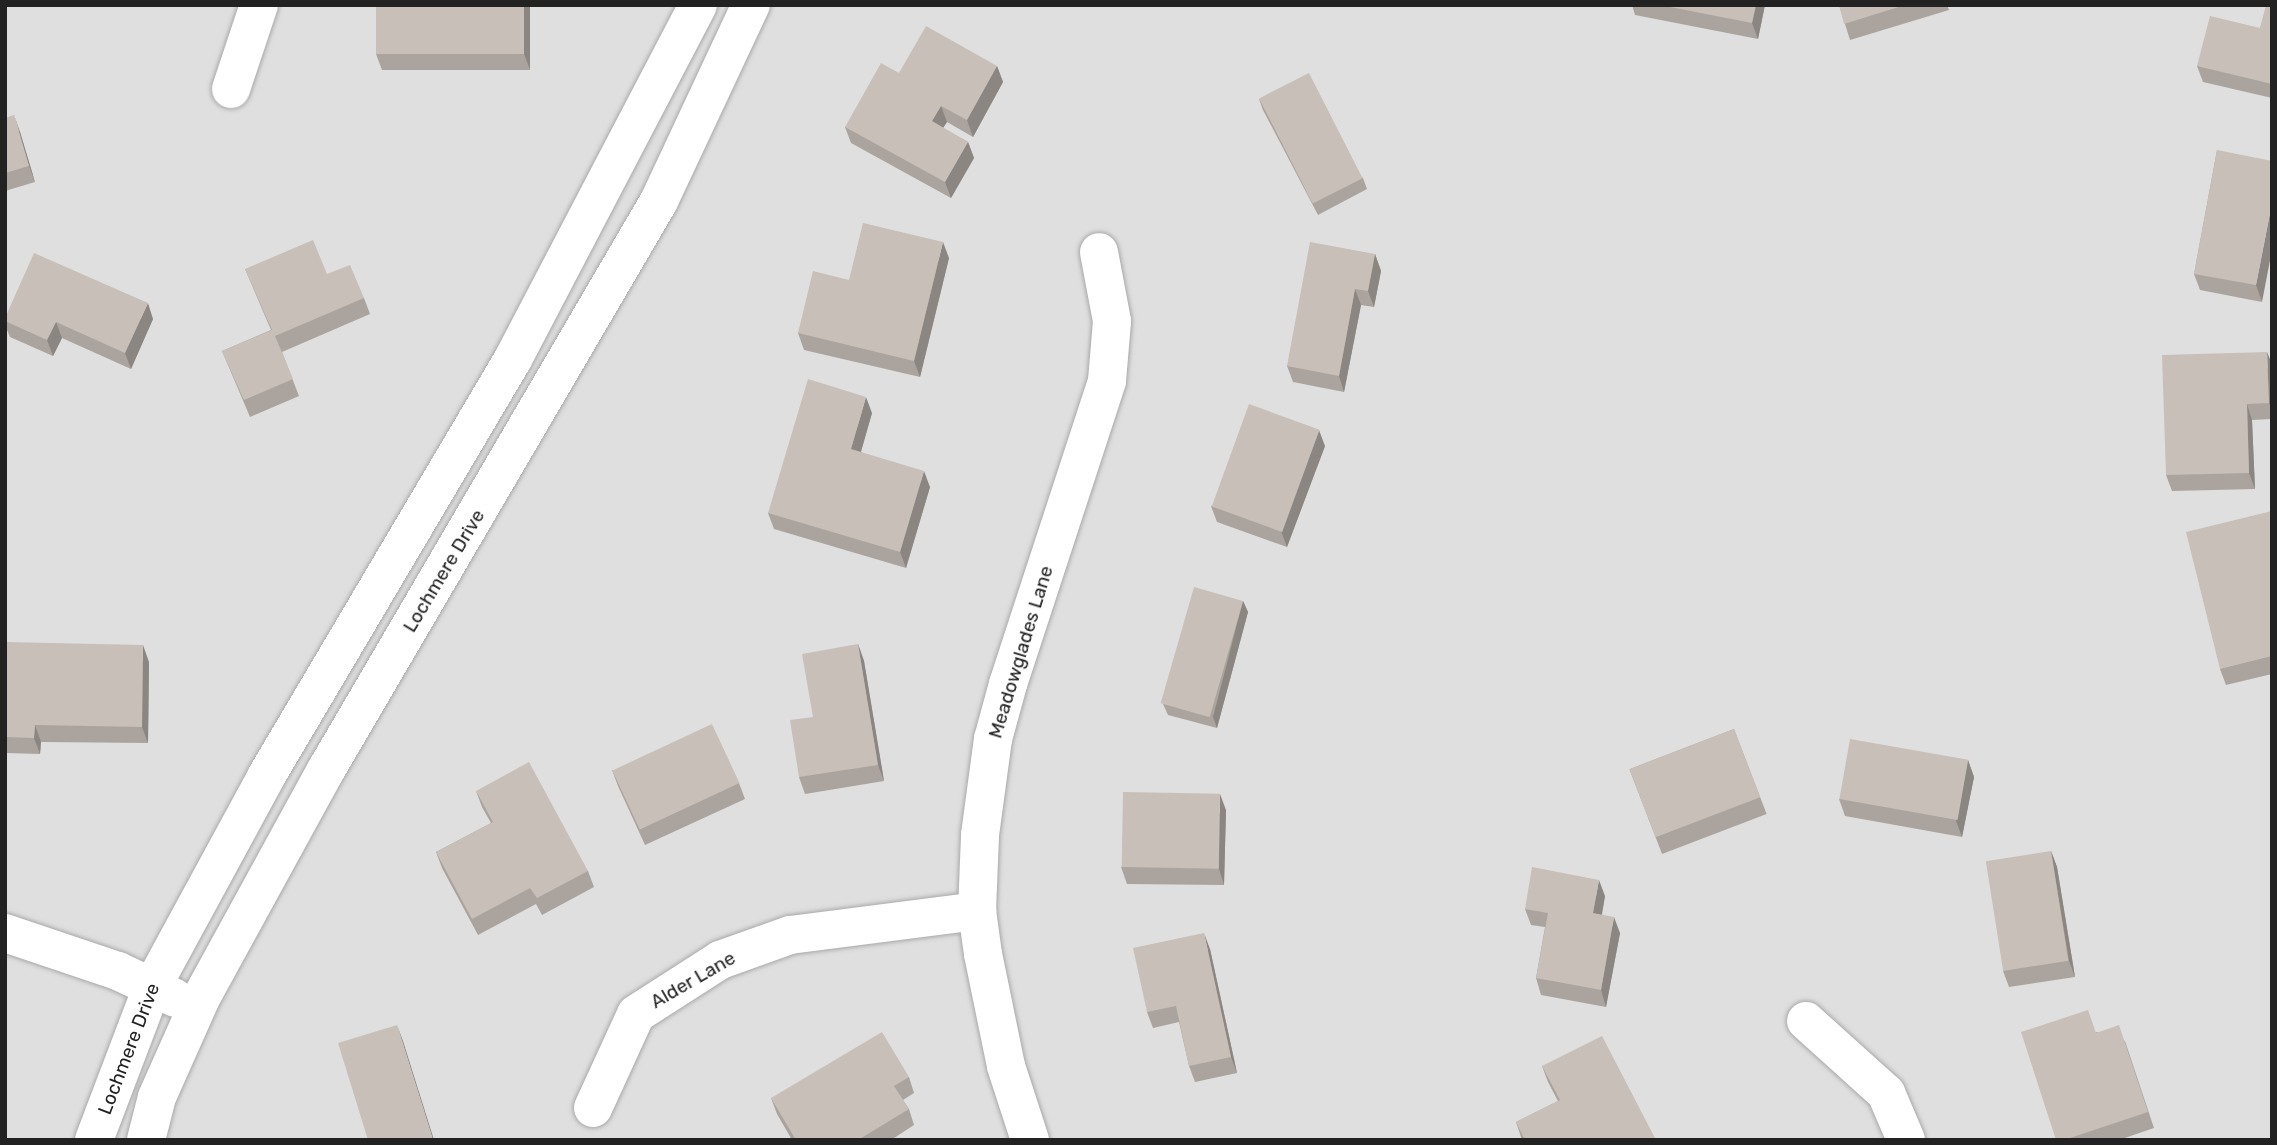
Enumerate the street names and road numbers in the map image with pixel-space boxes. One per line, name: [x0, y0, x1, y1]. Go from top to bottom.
street label: Lochmere Drive: [398, 506, 490, 636]
street label: Meadowglades Lane: [984, 563, 1058, 741]
street label: Alder Lane: [646, 947, 740, 1013]
street label: Lochmere Drive: [93, 980, 165, 1118]

